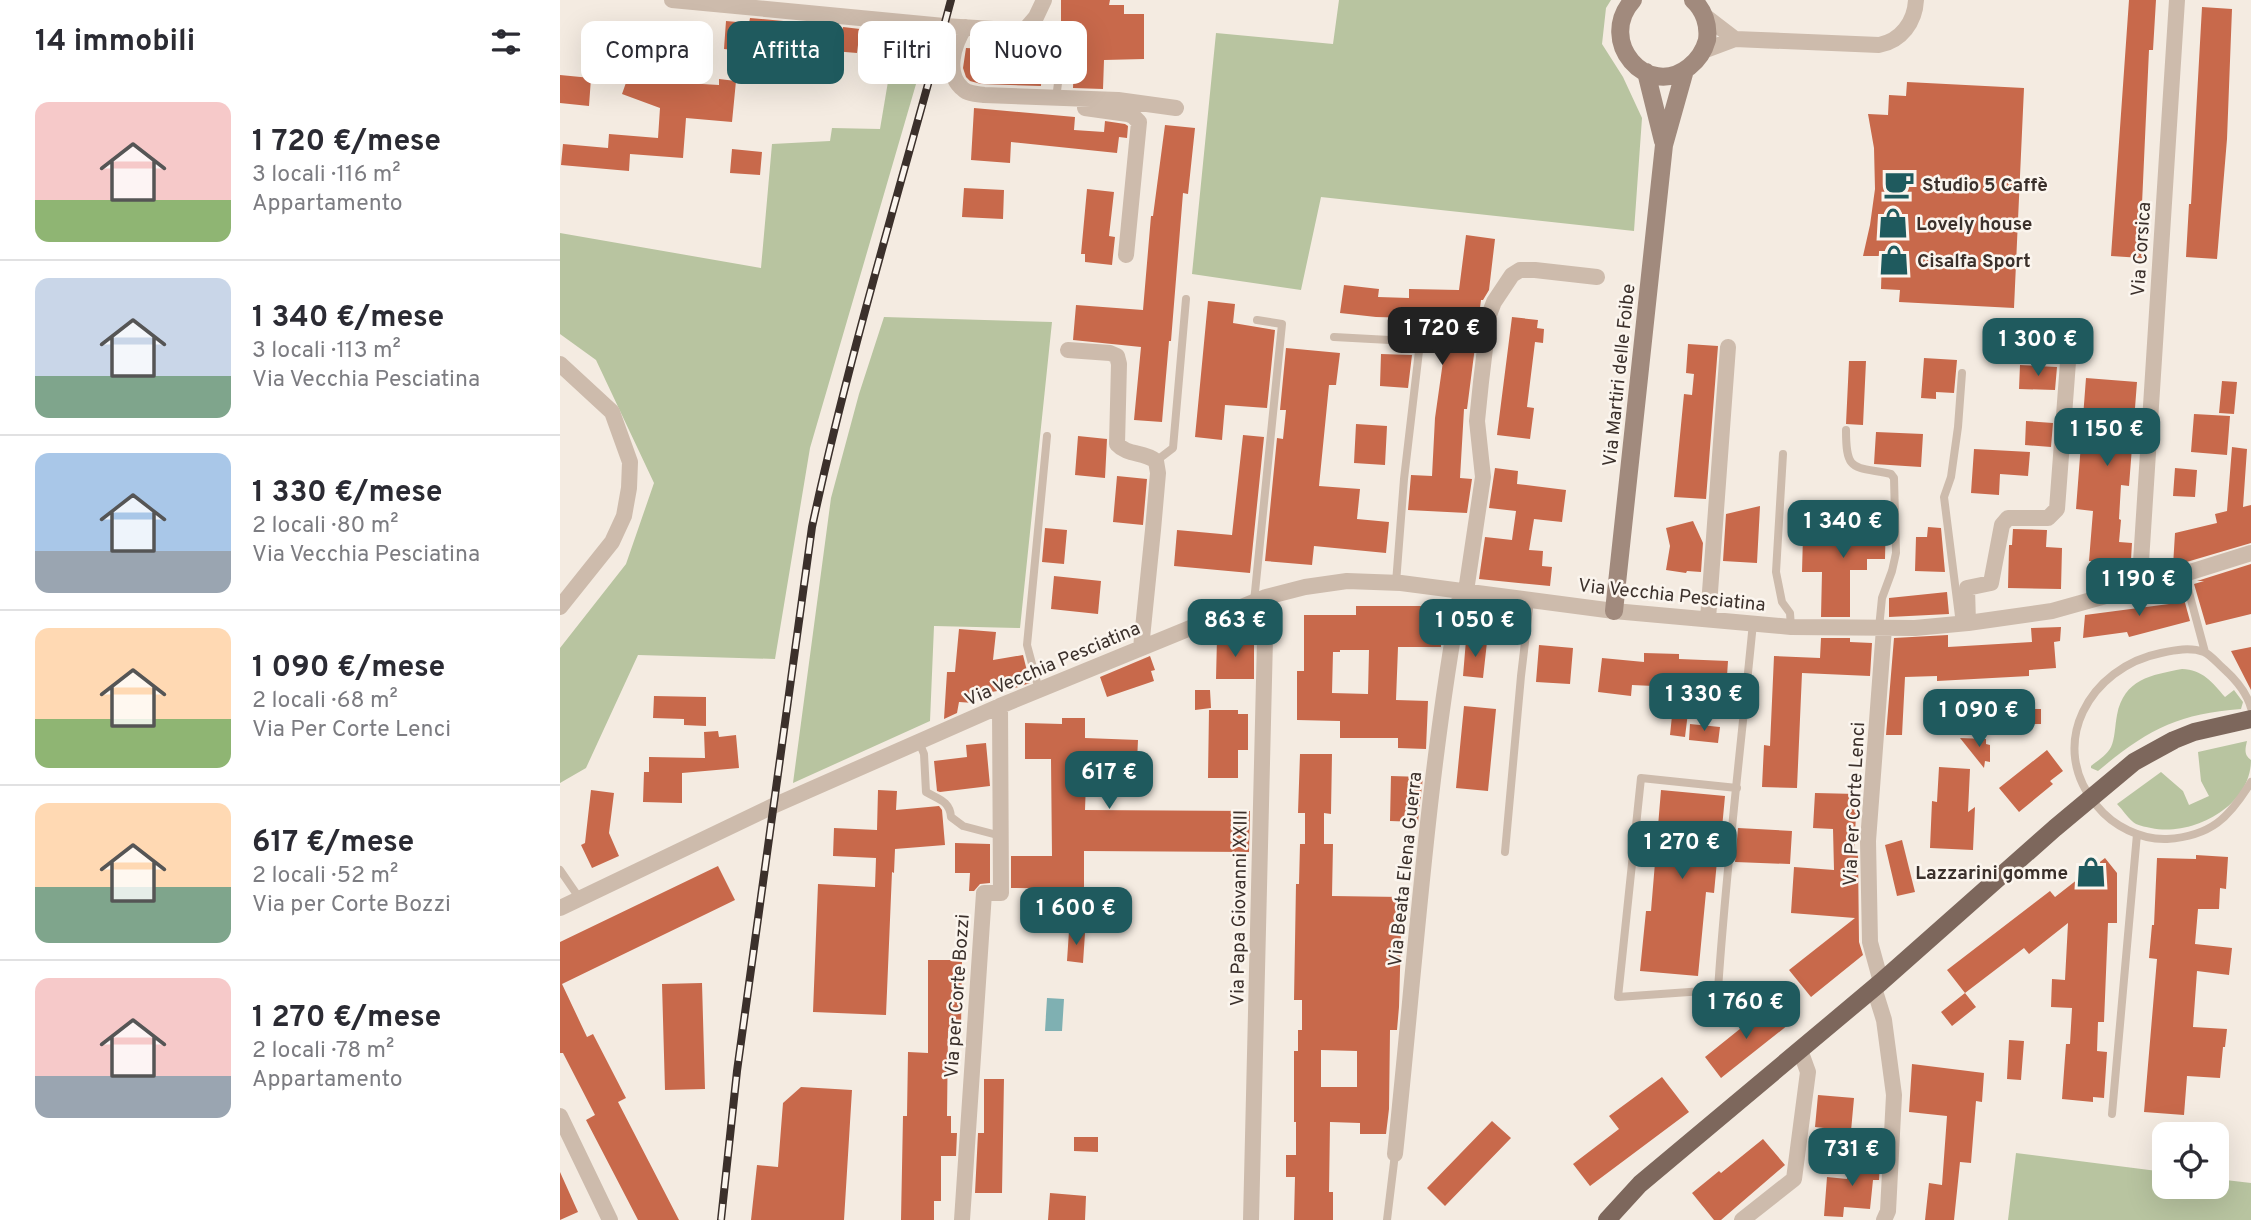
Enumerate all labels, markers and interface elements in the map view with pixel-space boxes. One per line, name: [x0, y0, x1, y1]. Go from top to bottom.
chip: Compra: [581, 21, 713, 84]
chip: Affitta: [727, 21, 844, 84]
chip: Filtri: [858, 21, 956, 84]
chip: Nuovo: [970, 21, 1087, 84]
icon: filters: [487, 23, 525, 61]
text: 14 immobili: [35, 24, 195, 61]
text: 1 720 €/mese: [252, 124, 441, 161]
icon: home: [91, 130, 175, 214]
text: 3 locali · 116 m²: [252, 161, 401, 190]
cafe icon: Studio 5 Caffè: [1882, 167, 1916, 201]
place label: Studio 5 Caffè: [1922, 174, 2048, 198]
text: Appartamento: [252, 190, 403, 219]
street label: Via Corsica: [2127, 201, 2157, 297]
shop icon: Lovely house: [1876, 206, 1910, 240]
place label: Lovely house: [1916, 213, 2032, 237]
shop icon: Cisalfa Sport: [1877, 243, 1911, 277]
place label: Cisalfa Sport: [1917, 250, 2031, 274]
street label: Via Martiri delle Foibe: [1598, 283, 1642, 468]
text: 1 340 €/mese: [252, 300, 444, 337]
icon: home: [91, 306, 175, 390]
pin: 1 720 €: [1377, 308, 1507, 367]
text: 1 720 €: [1404, 315, 1480, 344]
pin: 1 300 €: [1973, 318, 2103, 378]
text: 1 300 €: [1998, 326, 2078, 355]
text: 3 locali · 113 m²: [252, 337, 401, 366]
text: Via Vecchia Pesciatina: [252, 366, 480, 395]
pin: 1 150 €: [2042, 408, 2172, 468]
text: 1 150 €: [2070, 416, 2144, 445]
text: 1 330 €/mese: [252, 475, 442, 512]
icon: home: [91, 481, 175, 565]
pin: 1 340 €: [1778, 500, 1908, 560]
text: 1 340 €: [1804, 508, 1883, 537]
text: 2 locali · 80 m²: [252, 512, 399, 541]
text: Via Vecchia Pesciatina: [252, 541, 480, 570]
pin: 1 190 €: [2074, 558, 2204, 618]
text: 1 190 €: [2102, 566, 2176, 595]
street label: Via Vecchia Pesciatina: [1577, 574, 1767, 618]
pin: 863 €: [1186, 600, 1284, 659]
pin: 1 050 €: [1410, 600, 1540, 659]
text: 863 €: [1204, 607, 1266, 636]
text: 1 050 €: [1435, 607, 1515, 636]
street label: Via Vecchia Pesciatina: [961, 617, 1144, 713]
text: 1 090 €/mese: [252, 650, 445, 687]
icon: home: [91, 656, 175, 740]
pin: 1 330 €: [1639, 674, 1769, 733]
text: 1 330 €: [1665, 681, 1743, 710]
text: 2 locali · 68 m²: [252, 687, 398, 716]
pin: 1 090 €: [1914, 690, 2044, 749]
text: 1 090 €: [1939, 697, 2019, 726]
text: Via Per Corte Lenci: [252, 716, 451, 745]
street label: Via Per Corte Lenci: [1839, 721, 1871, 887]
pin: 617 €: [1060, 752, 1158, 811]
text: 617 €: [1081, 759, 1137, 788]
street label: Via Beata Elena Guerra: [1384, 770, 1428, 968]
street label: Via Papa Giovanni XXIII: [1226, 810, 1254, 1007]
pin: 1 270 €: [1617, 822, 1747, 881]
text: 617 €/mese: [252, 825, 414, 862]
text: 1 270 €: [1644, 829, 1720, 858]
icon: home: [91, 831, 175, 915]
shop icon: Lazzarini gomme: [2074, 855, 2108, 889]
text: 2 locali · 52 m²: [252, 862, 398, 891]
place label: Lazzarini gomme: [1915, 862, 2068, 886]
pin: 1 600 €: [1011, 888, 1141, 947]
text: Via per Corte Bozzi: [252, 891, 451, 920]
text: 1 600 €: [1036, 895, 1116, 924]
street label: Via per Corte Bozzi: [940, 913, 976, 1079]
pin: 1 760 €: [1681, 982, 1811, 1041]
text: 1 760 €: [1708, 989, 1784, 1018]
text: 1 270 €/mese: [252, 1000, 441, 1037]
icon: home: [91, 1006, 175, 1090]
text: 2 locali · 78 m²: [252, 1037, 394, 1066]
text: Appartamento: [252, 1066, 403, 1095]
map controls: [2152, 1122, 2229, 1199]
button: locate: [2152, 1122, 2229, 1199]
pin: 731 €: [1803, 1128, 1901, 1188]
text: 731 €: [1824, 1136, 1880, 1165]

